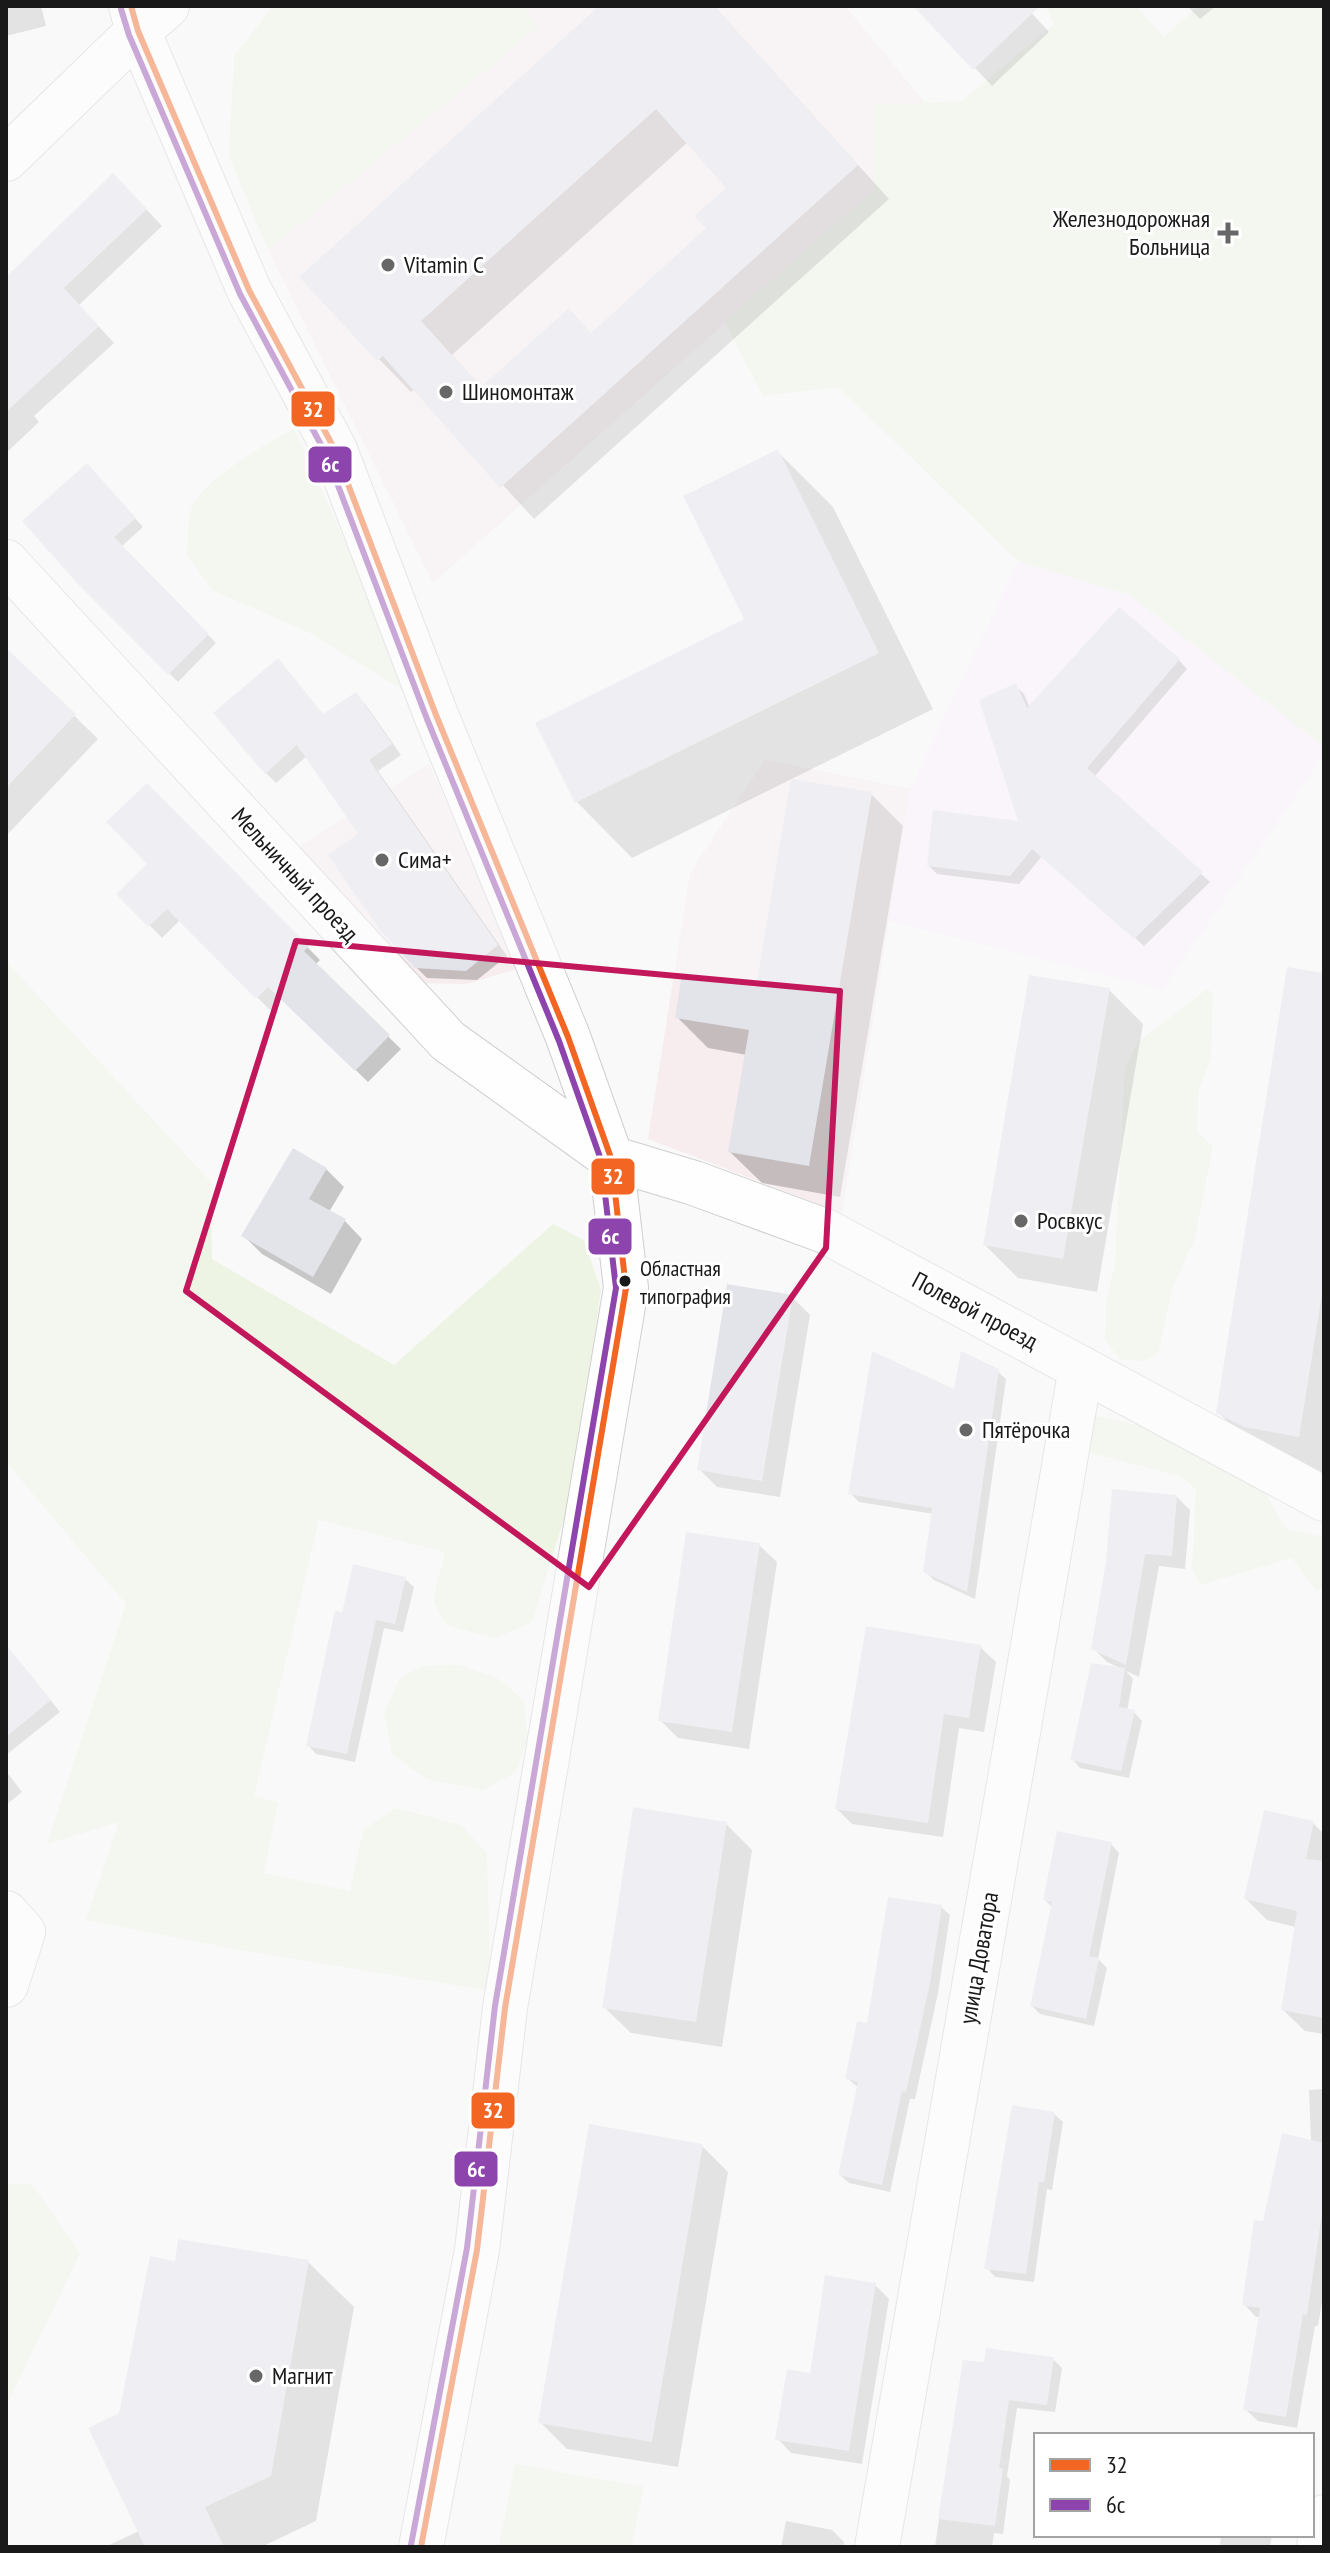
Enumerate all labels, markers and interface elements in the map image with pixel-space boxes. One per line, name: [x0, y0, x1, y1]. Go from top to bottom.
place label: Железнодорожная Больница: [1052, 203, 1210, 262]
marker: Железнодорожная Больница: [1217, 222, 1239, 244]
place label: Vitamin C: [403, 249, 484, 280]
marker: Vitamin C: [379, 256, 397, 274]
place label: Шиномонтаж: [462, 376, 574, 407]
marker: Шиномонтаж: [437, 383, 455, 401]
line badge: 32: [290, 390, 336, 428]
text: 32: [302, 395, 324, 423]
line badge: 6c: [307, 445, 353, 484]
text: 6c: [321, 450, 339, 478]
street label: Мельничный проезд: [225, 801, 366, 949]
place label: Сима+: [398, 844, 452, 875]
marker: Сима+: [373, 851, 391, 869]
line badge: 32: [590, 1157, 636, 1196]
text: 32: [602, 1162, 624, 1190]
place label: Росвкус: [1037, 1205, 1103, 1236]
marker: Росвкус: [1012, 1212, 1030, 1230]
line badge: 6c: [587, 1217, 633, 1256]
text: 6c: [601, 1222, 619, 1250]
place label: Областная типография: [640, 1254, 731, 1310]
street label: Полевой проезд: [907, 1264, 1044, 1357]
marker: Областная типография: [617, 1273, 633, 1289]
place label: Пятёрочка: [982, 1414, 1070, 1445]
marker: Пятёрочка: [957, 1421, 975, 1439]
street label: улица Доватора: [952, 1889, 1005, 2027]
line badge: 32: [470, 2091, 516, 2130]
text: 32: [482, 2096, 504, 2124]
line badge: 6c: [453, 2150, 499, 2188]
text: 6c: [467, 2155, 485, 2183]
place label: Магнит: [272, 2360, 333, 2391]
marker: Магнит: [247, 2367, 265, 2385]
legend: [1034, 2433, 1314, 2537]
text: 32: [1106, 2449, 1128, 2480]
text: 6c: [1106, 2489, 1126, 2520]

